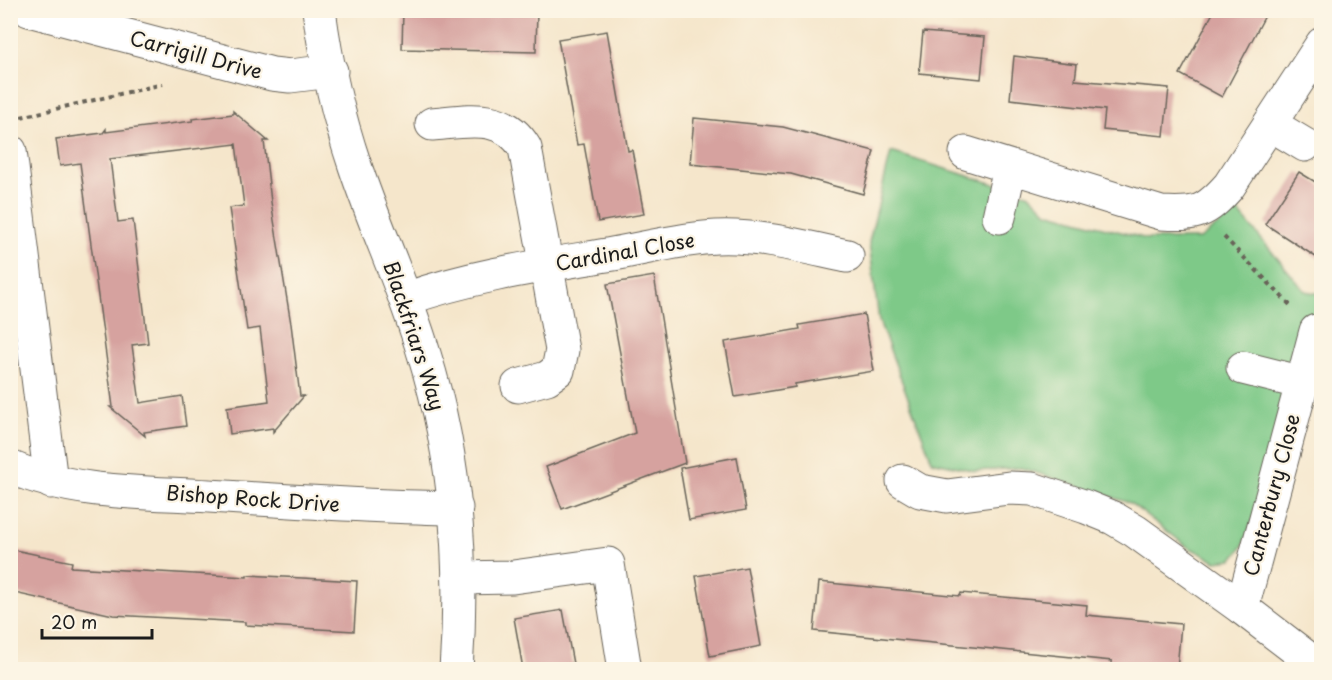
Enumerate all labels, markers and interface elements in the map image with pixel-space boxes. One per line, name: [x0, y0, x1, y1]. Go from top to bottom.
street label: Carrigill Drive: [127, 22, 266, 86]
street label: Cardinal Close: [553, 224, 697, 278]
street label: Blackfriars Way: [377, 257, 453, 414]
street label: Canterbury Close: [1235, 410, 1307, 579]
street label: Bishop Rock Drive: [165, 477, 341, 519]
scale bar: [42, 602, 152, 640]
text: 20 m: [51, 608, 97, 635]

